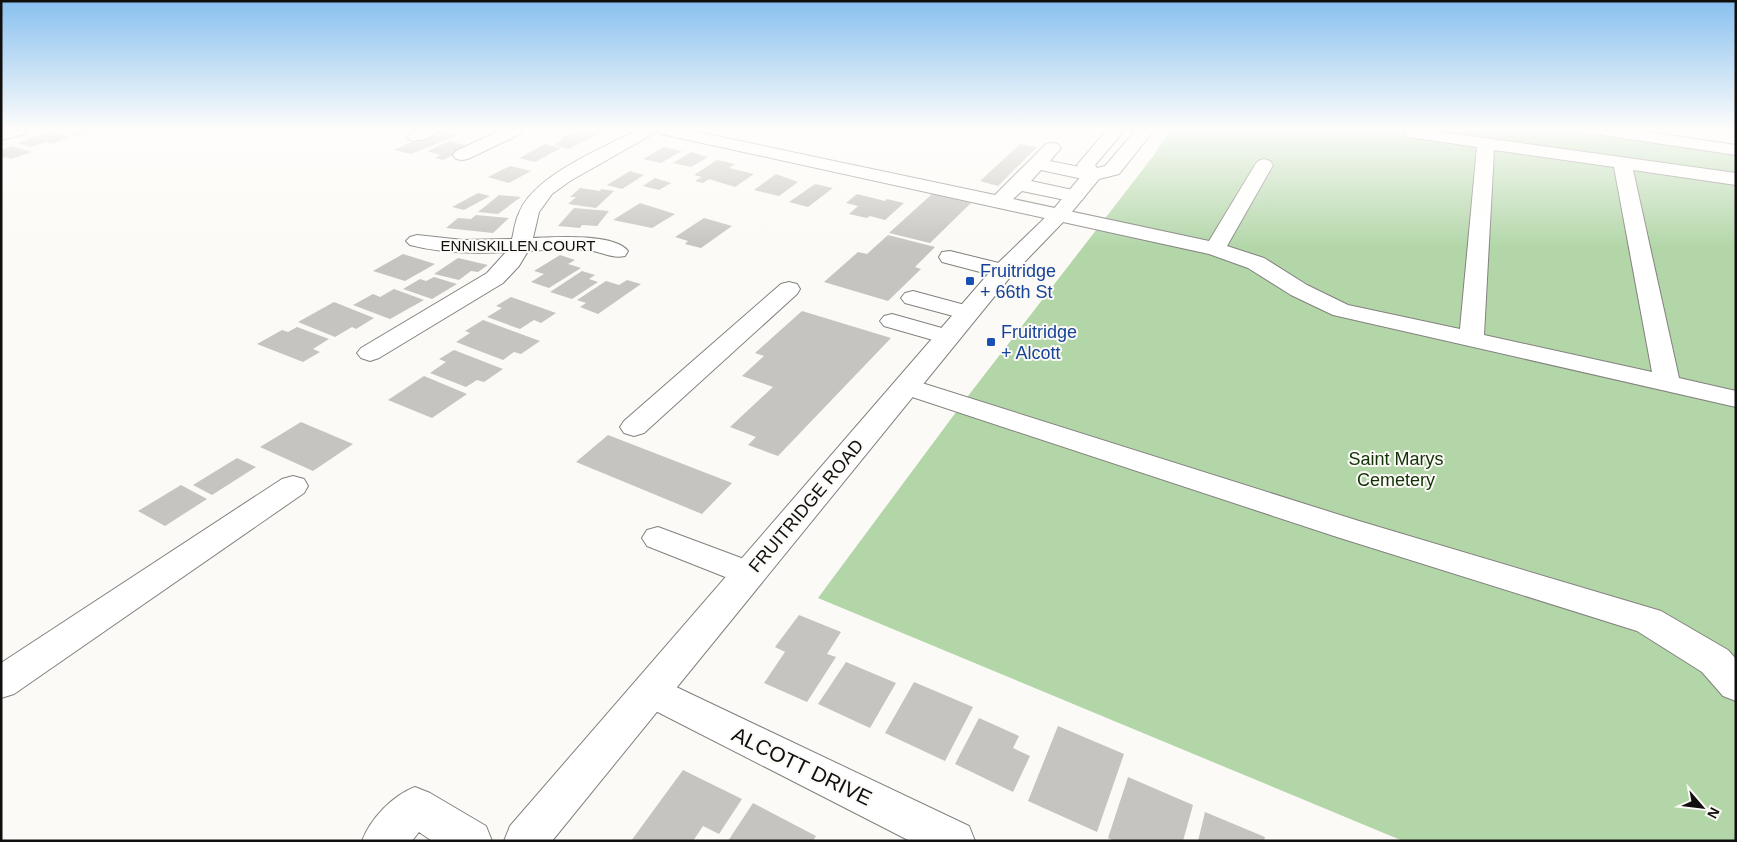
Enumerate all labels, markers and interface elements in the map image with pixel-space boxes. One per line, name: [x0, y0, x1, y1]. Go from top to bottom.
street label: ENNISKILLEN COURT: [441, 237, 595, 254]
place label: Fruitridge + 66th St: [980, 261, 1056, 302]
marker: Fruitridge + 66th St: [964, 275, 976, 287]
place label: Fruitridge + Alcott: [1001, 322, 1077, 363]
marker: Fruitridge + Alcott: [985, 336, 997, 348]
street label: FRUITRIDGE ROAD: [745, 436, 867, 576]
park label: Saint Marys Cemetery: [1348, 449, 1444, 490]
street label: ALCOTT DRIVE: [728, 722, 876, 810]
north arrow: [1677, 782, 1727, 832]
text: N: [1704, 805, 1723, 821]

